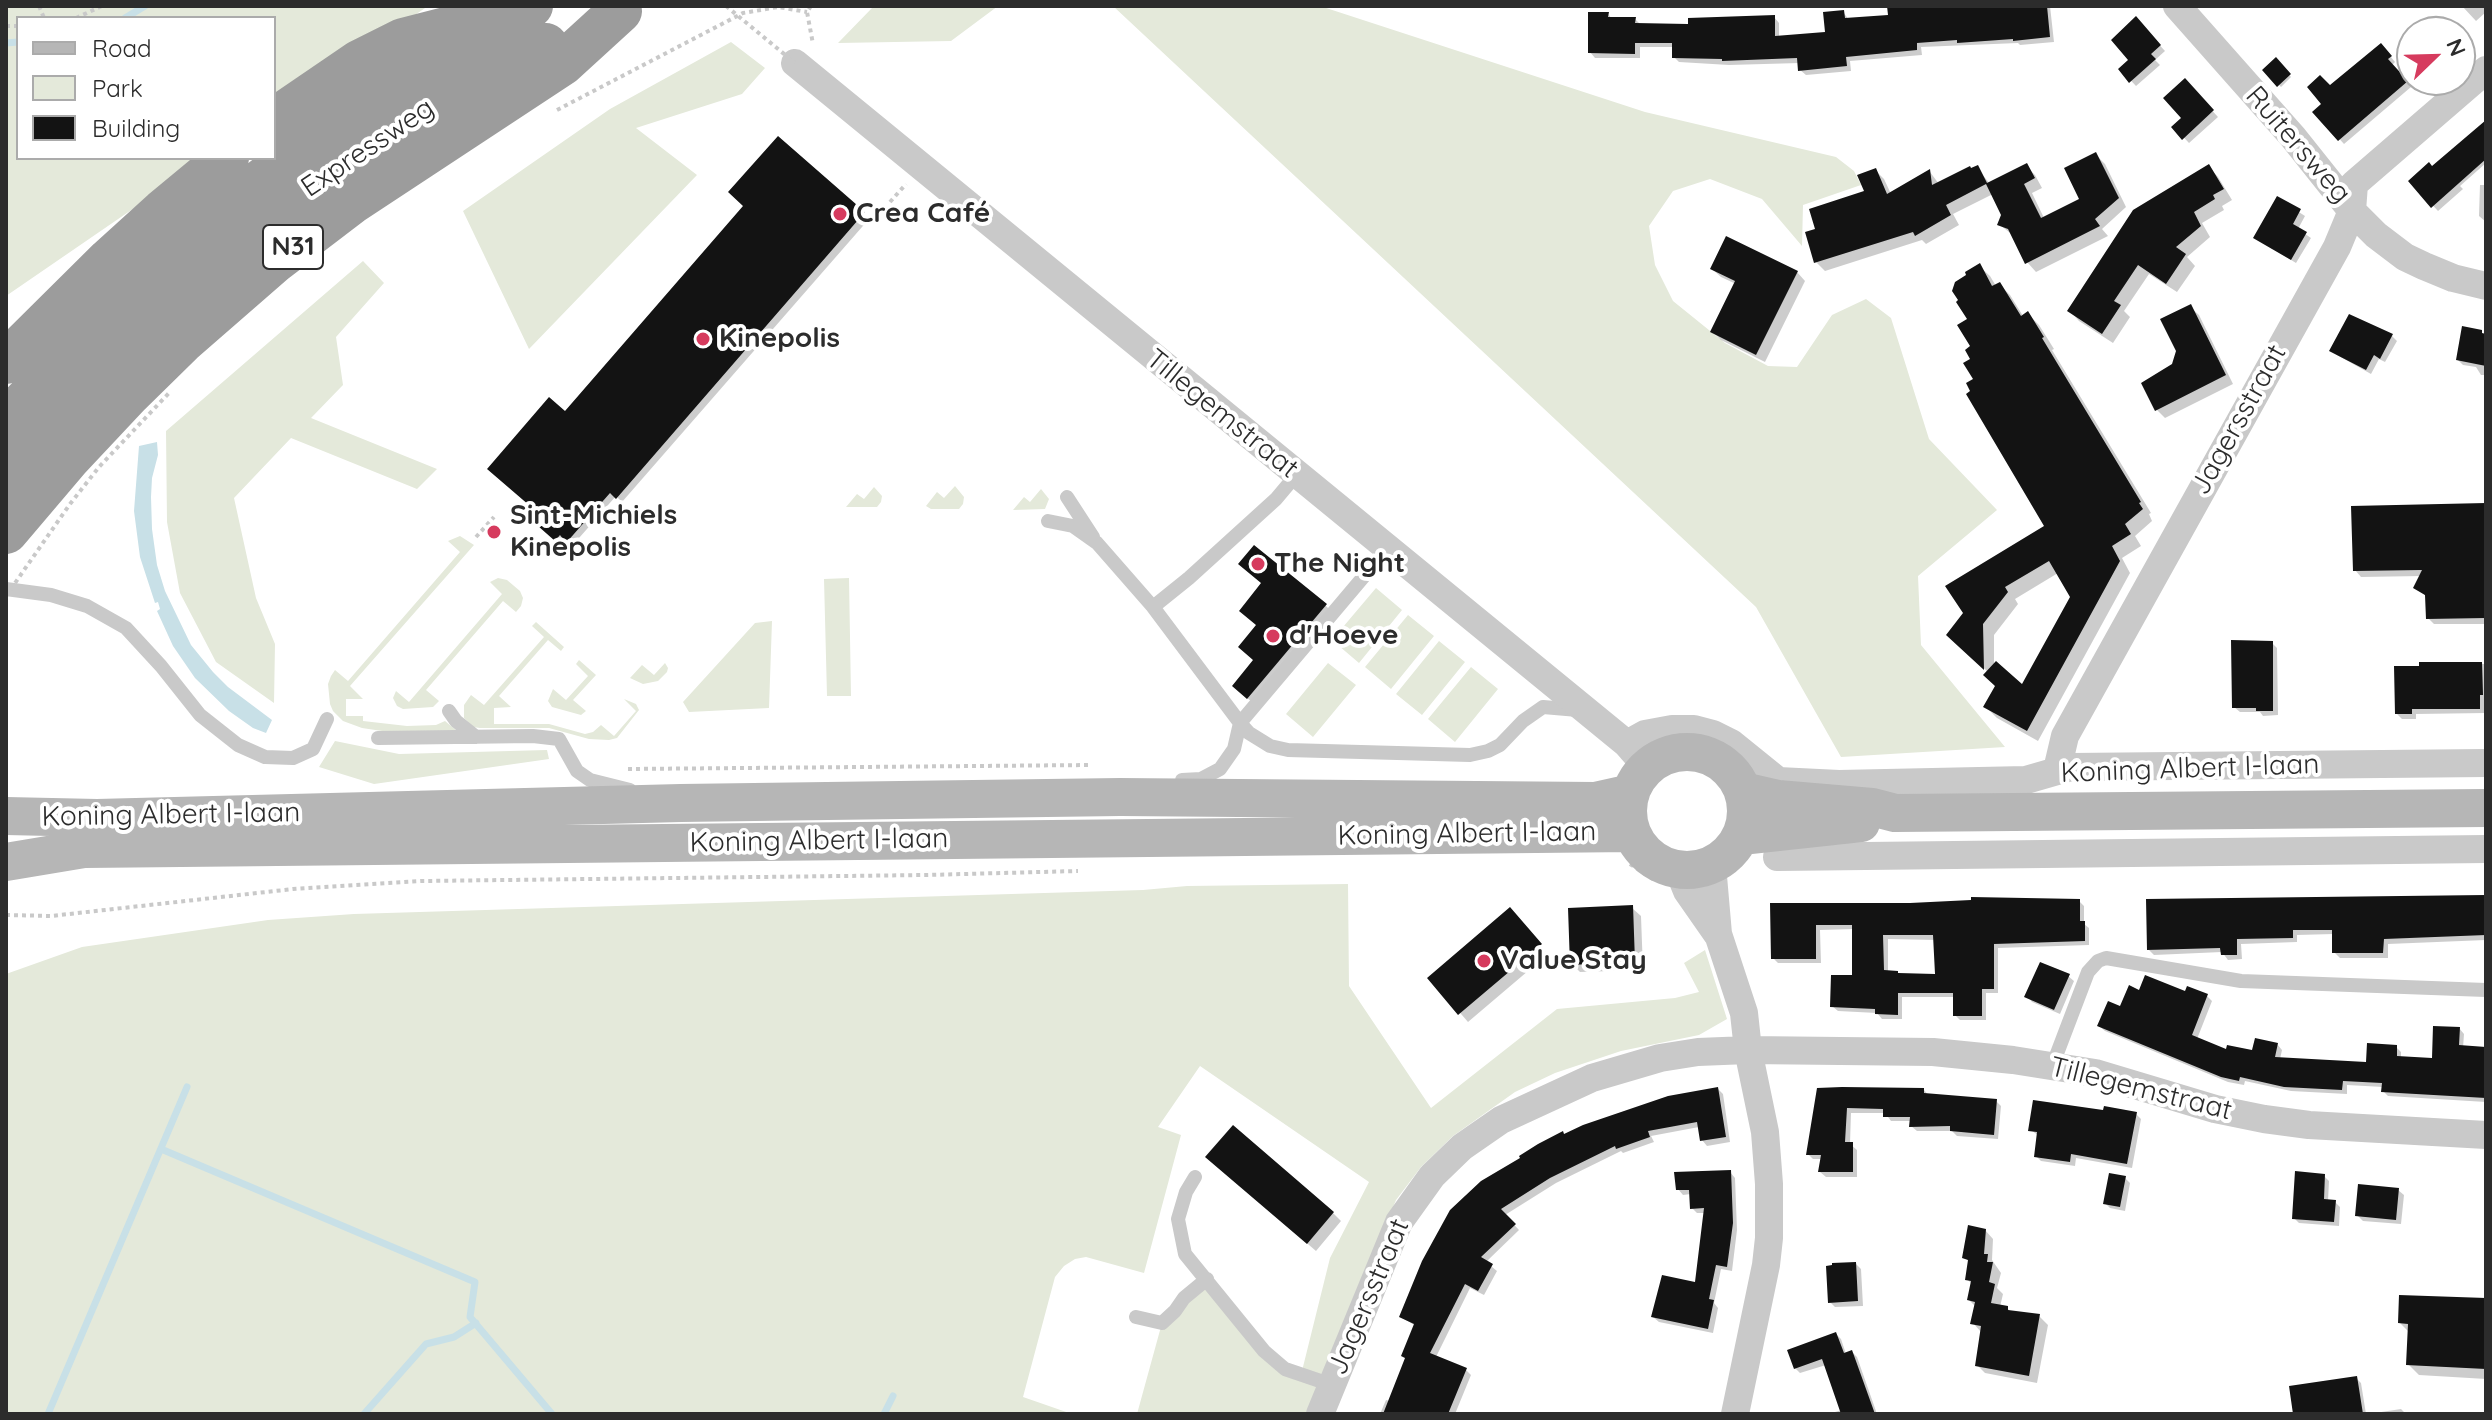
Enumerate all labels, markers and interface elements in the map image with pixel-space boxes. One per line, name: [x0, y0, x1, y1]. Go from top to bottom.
legend: [16, 16, 276, 160]
north arrow: [2396, 16, 2476, 96]
text: Road: [92, 33, 152, 63]
text: N: [2440, 34, 2472, 60]
text: Park: [92, 73, 143, 103]
street label: Ruitersweg: [2238, 80, 2358, 210]
street label: Expressweg: [295, 91, 441, 205]
text: Building: [92, 113, 180, 143]
place label: Crea Café: [856, 197, 990, 231]
marker: Crea Café: [831, 205, 849, 223]
road number: N31: [263, 225, 323, 269]
place label: Kinepolis: [719, 322, 840, 356]
marker: Kinepolis: [694, 330, 712, 348]
street label: Jagersstraat: [2184, 339, 2294, 501]
street label: Tillegemstraat: [1139, 342, 1305, 486]
place label: Sint-Michiels Kinepolis: [510, 499, 677, 565]
marker: Sint-Michiels Kinepolis: [485, 523, 503, 541]
place label: The Night: [1274, 547, 1405, 581]
marker: The Night: [1249, 555, 1267, 573]
place label: d'Hoeve: [1289, 619, 1399, 653]
marker: d'Hoeve: [1264, 627, 1282, 645]
street label: Koning Albert I-laan: [2060, 748, 2320, 790]
street label: Koning Albert I-laan: [41, 796, 301, 834]
street label: Koning Albert I-laan: [1337, 815, 1597, 853]
street label: Koning Albert I-laan: [689, 822, 949, 860]
place label: Value Stay: [1500, 944, 1647, 978]
marker: Value Stay: [1475, 952, 1493, 970]
street label: Tillegemstraat: [2047, 1050, 2235, 1128]
street label: Jagersstraat: [1321, 1214, 1417, 1380]

